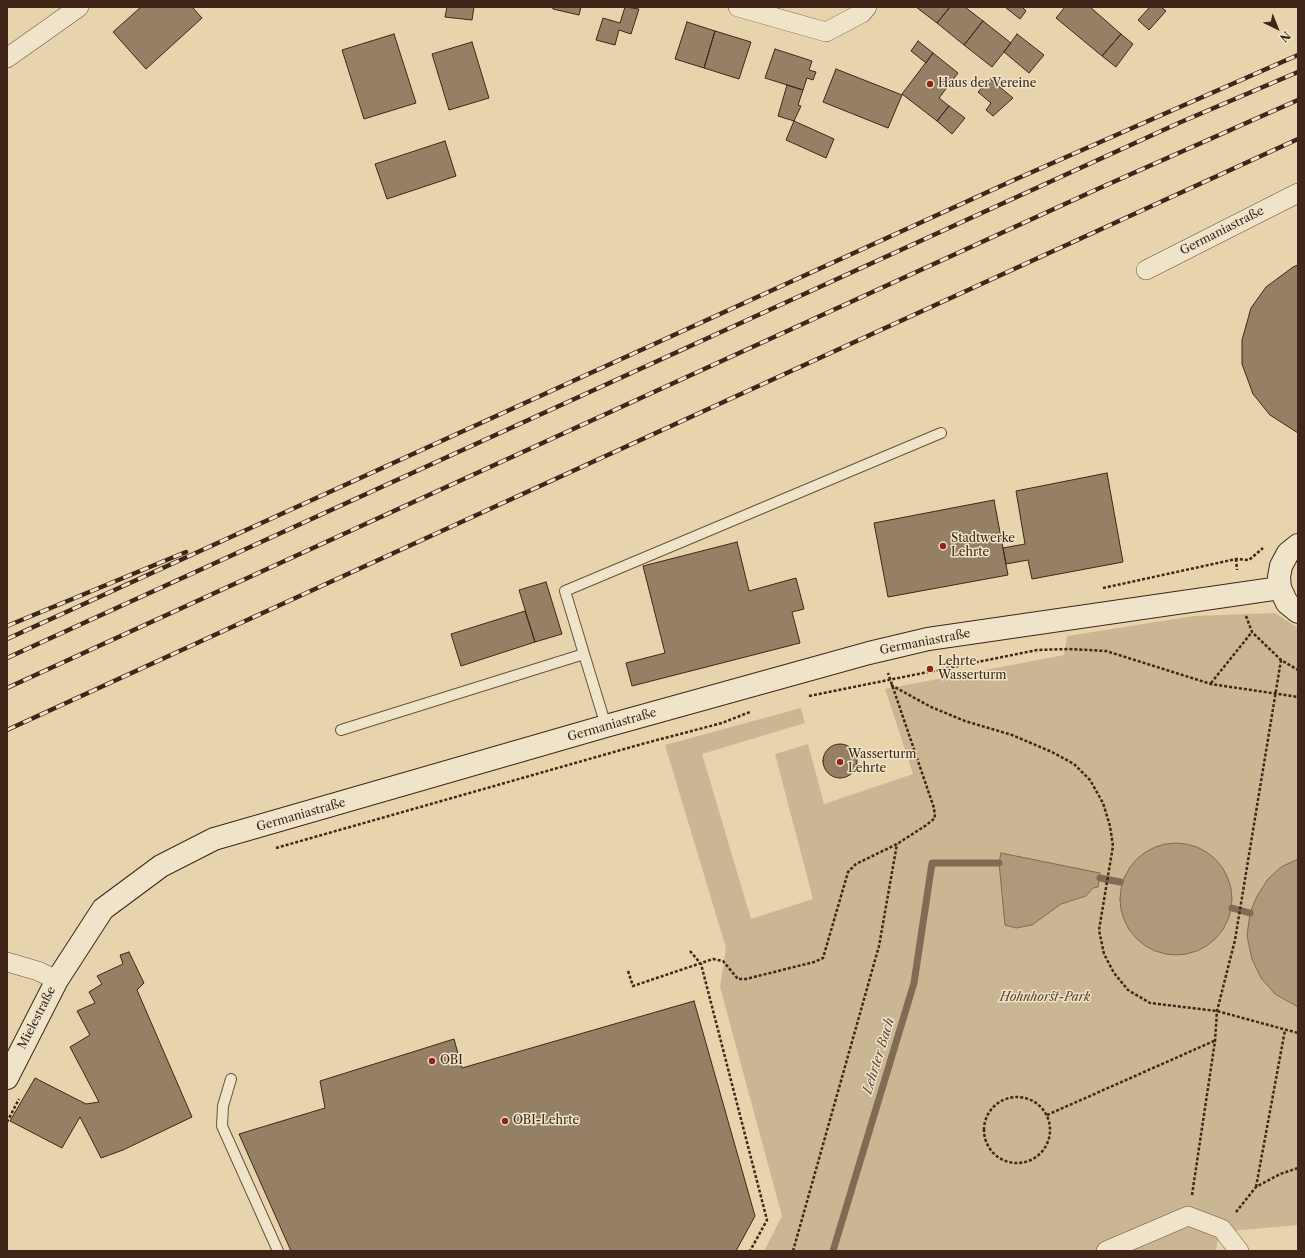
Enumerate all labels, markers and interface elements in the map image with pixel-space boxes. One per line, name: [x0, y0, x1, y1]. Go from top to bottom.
north arrow: [1257, 8, 1297, 48]
text: N: [1277, 28, 1293, 45]
place label: Haus der Vereine: [938, 77, 1036, 91]
marker: Haus der Vereine: [925, 79, 935, 89]
street label: Germaniastraße: [1178, 204, 1266, 258]
place label: Stadtwerke Lehrte: [951, 532, 1015, 560]
marker: Stadtwerke Lehrte: [938, 541, 948, 551]
street label: Germaniastraße: [878, 626, 972, 658]
place label: Lehrte Wasserturm: [938, 655, 1006, 683]
marker: Lehrte Wasserturm: [925, 664, 935, 674]
street label: Germaniastraße: [566, 705, 658, 745]
place label: Wasserturm Lehrte: [848, 748, 916, 776]
marker: Wasserturm Lehrte: [835, 757, 845, 767]
street label: Germaniastraße: [255, 795, 347, 835]
street label: Mielestraße: [15, 984, 59, 1052]
park label: Hohnhorst-Park: [1000, 991, 1090, 1005]
water label: Lehrter Bach: [860, 1016, 898, 1096]
place label: OBI: [440, 1054, 463, 1068]
marker: OBI: [427, 1056, 437, 1066]
place label: OBI-Lehrte: [513, 1114, 579, 1128]
marker: OBI-Lehrte: [500, 1116, 510, 1126]

